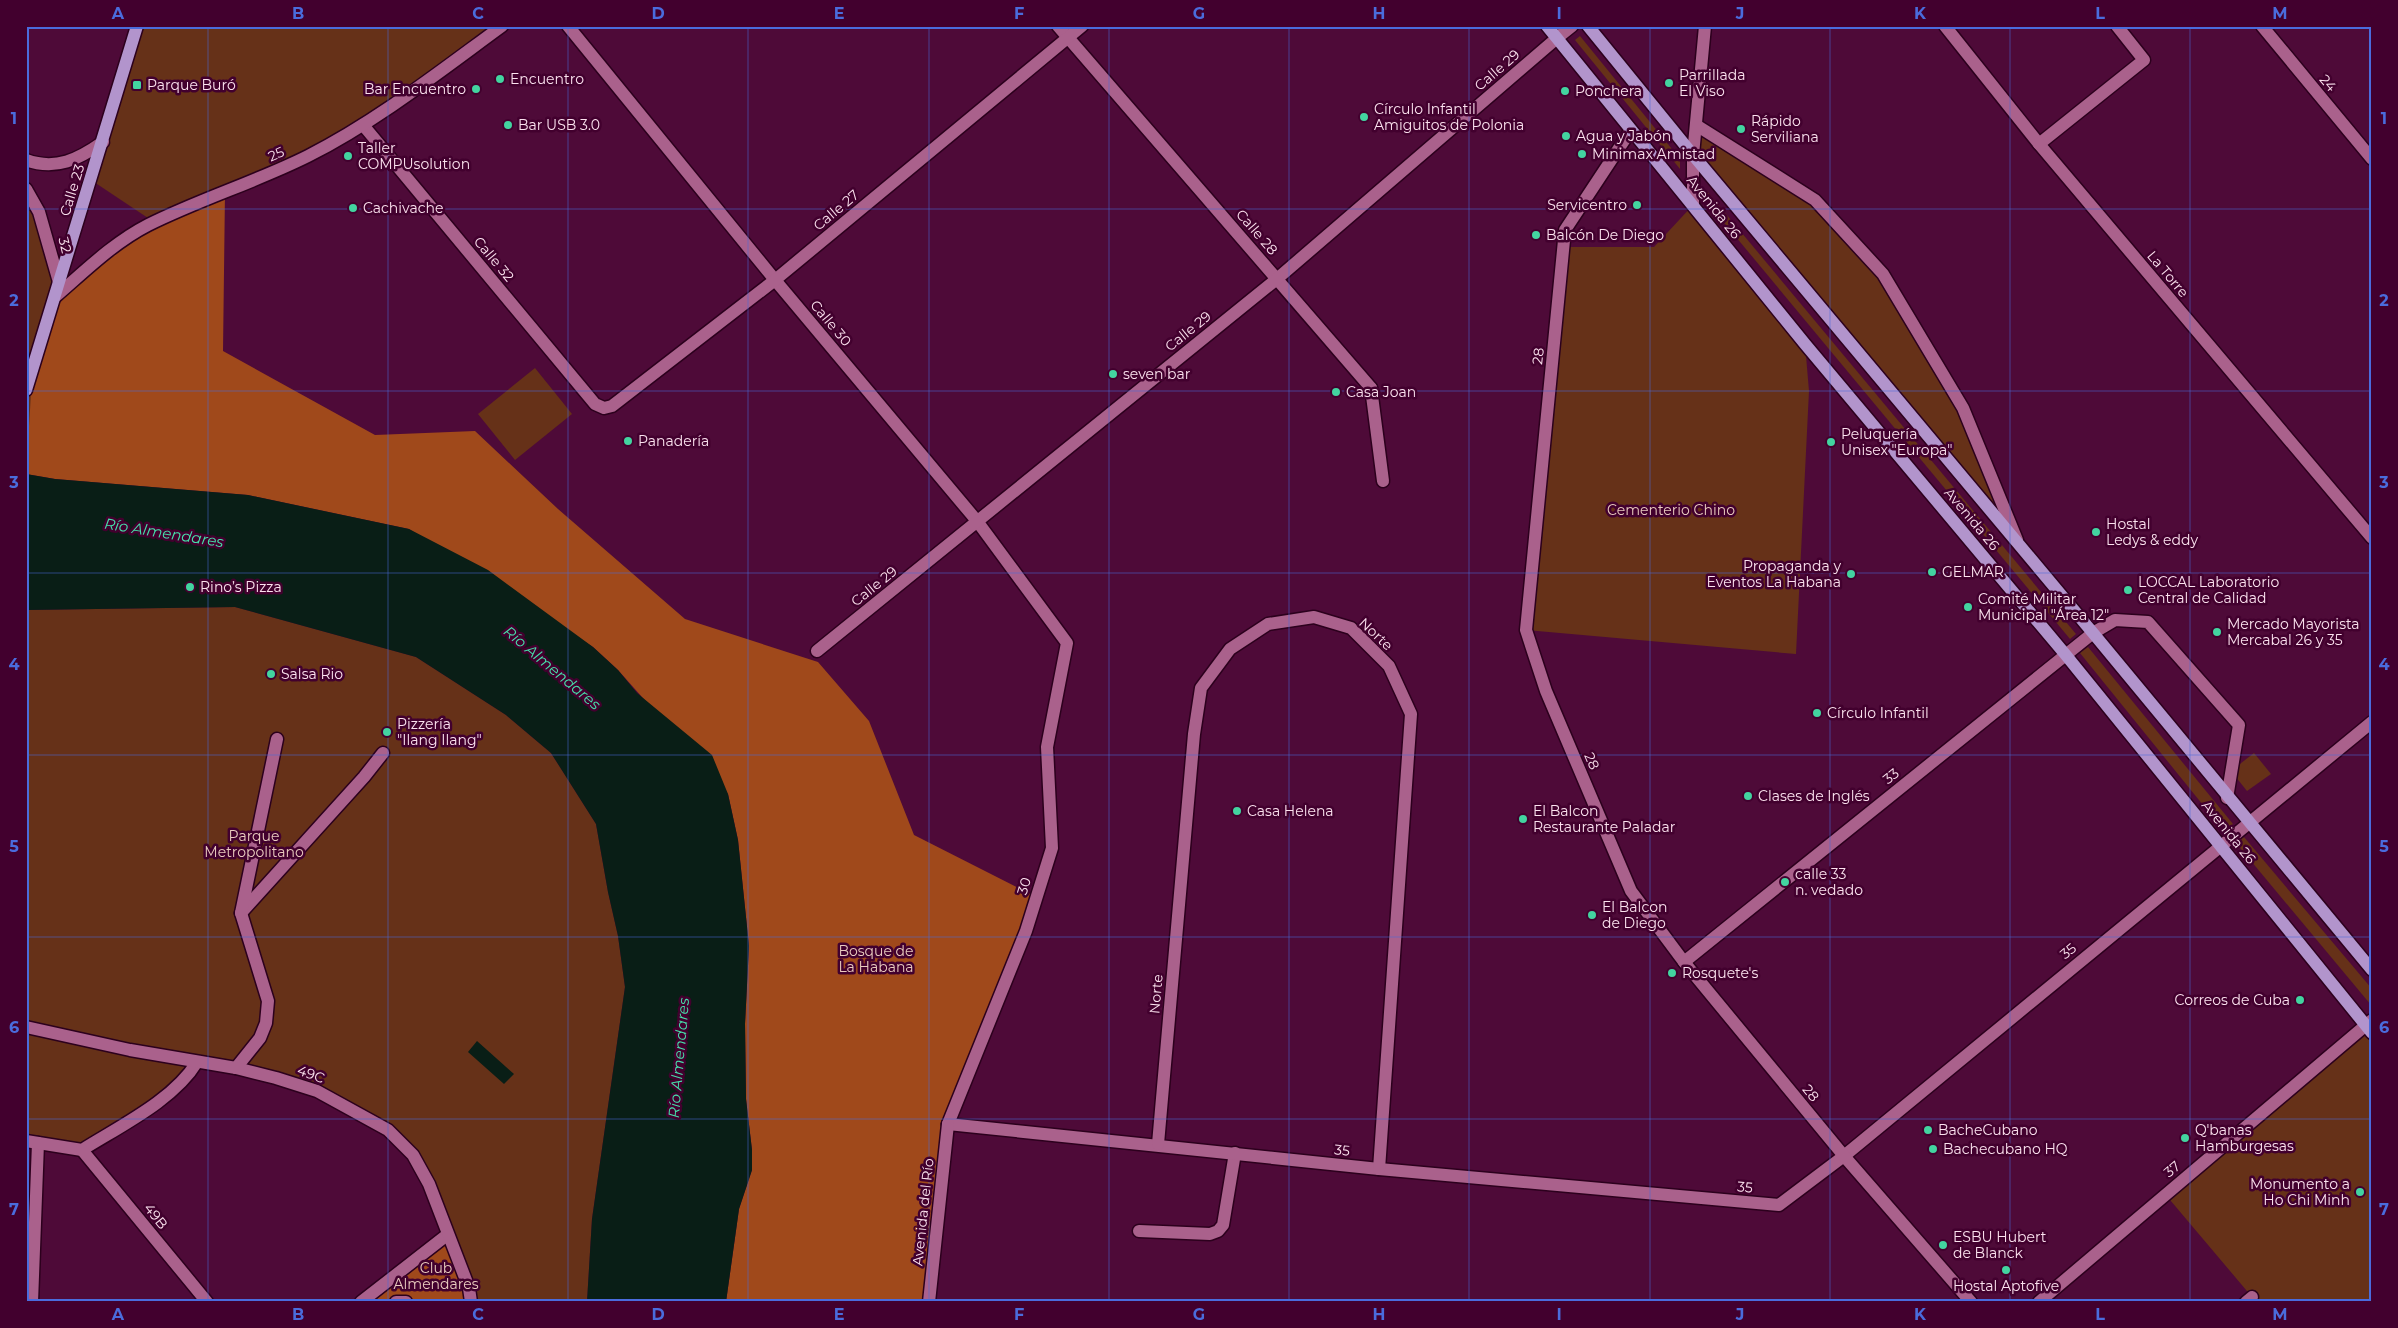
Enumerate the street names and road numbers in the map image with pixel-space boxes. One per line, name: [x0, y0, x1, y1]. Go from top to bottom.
street label: Calle 29: [1471, 45, 1523, 95]
street label: 24: [2316, 71, 2341, 96]
street label: 25: [265, 143, 287, 165]
street label: Calle 23: [56, 162, 88, 218]
street label: Avenida 26: [1683, 172, 1745, 243]
street label: Calle 27: [810, 186, 862, 234]
street label: Calle 28: [1232, 205, 1282, 259]
street label: Calle 32: [470, 233, 518, 285]
street label: 32: [54, 235, 76, 255]
street label: La Torre: [2143, 247, 2193, 301]
street label: Calle 30: [806, 296, 856, 350]
street label: Calle 29: [1161, 307, 1215, 355]
street label: 28: [1528, 347, 1548, 365]
street label: Avenida 26: [1940, 484, 2004, 554]
street label: Calle 29: [847, 562, 901, 610]
street label: Norte: [1355, 614, 1397, 654]
street label: 28: [1580, 750, 1604, 772]
street label: 33: [1879, 764, 1903, 788]
street label: Avenida 26: [2198, 797, 2260, 868]
street label: 30: [1013, 875, 1035, 897]
street label: 35: [2056, 939, 2080, 963]
street label: Norte: [1145, 973, 1167, 1015]
street label: 49C: [295, 1061, 327, 1087]
street label: 28: [1799, 1081, 1823, 1105]
street label: 35: [1333, 1140, 1351, 1160]
street label: Avenida del Río: [908, 1157, 938, 1267]
street label: 37: [2160, 1157, 2184, 1181]
street label: 35: [1736, 1177, 1754, 1197]
street label: 49B: [140, 1199, 172, 1233]

